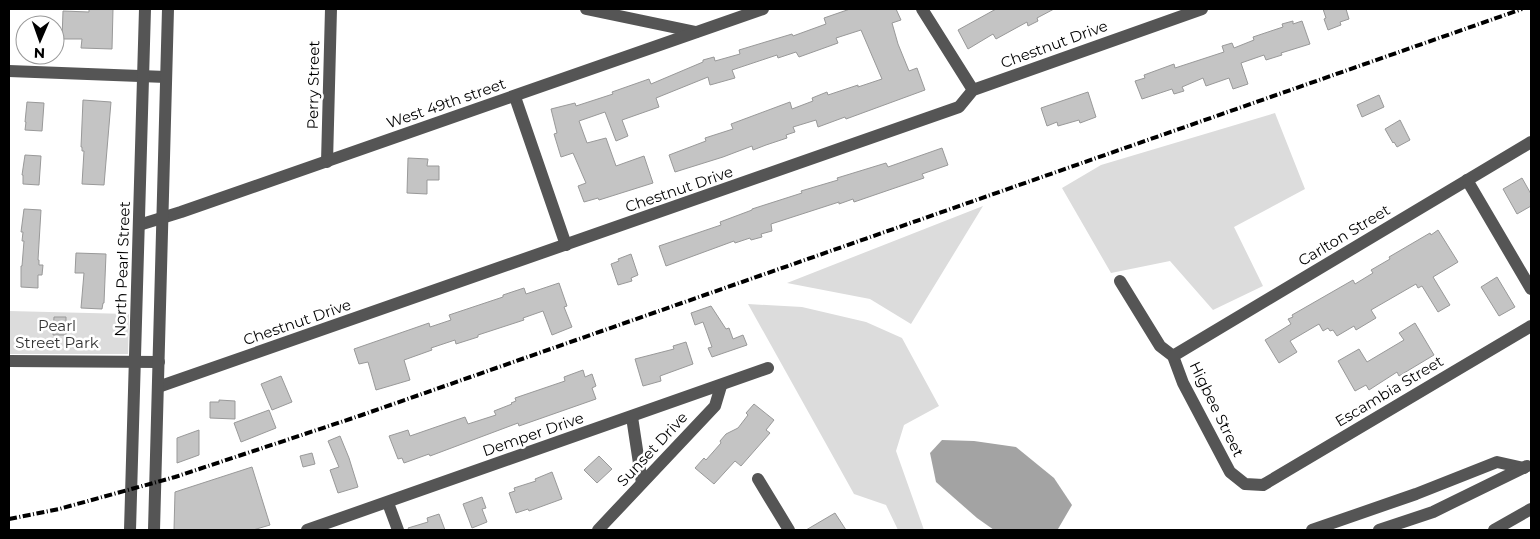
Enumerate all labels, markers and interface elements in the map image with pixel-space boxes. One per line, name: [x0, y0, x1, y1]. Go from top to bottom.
north arrow: [15, 15, 65, 65]
street label: Chestnut Drive: [998, 16, 1110, 72]
street label: Perry Street: [303, 40, 323, 130]
text: N: [34, 44, 46, 62]
street label: West 49th street: [384, 74, 508, 132]
street label: Chestnut Drive: [623, 162, 735, 216]
street label: Carlton Street: [1295, 200, 1393, 270]
street label: North Pearl Street: [110, 201, 134, 337]
street label: Chestnut Drive: [241, 295, 353, 349]
park label: Pearl Street Park: [15, 316, 99, 352]
street label: Escambia Street: [1331, 351, 1447, 431]
street label: Higbee Street: [1186, 358, 1248, 460]
street label: Demper Drive: [480, 408, 586, 460]
street label: Sunset Drive: [613, 408, 691, 490]

